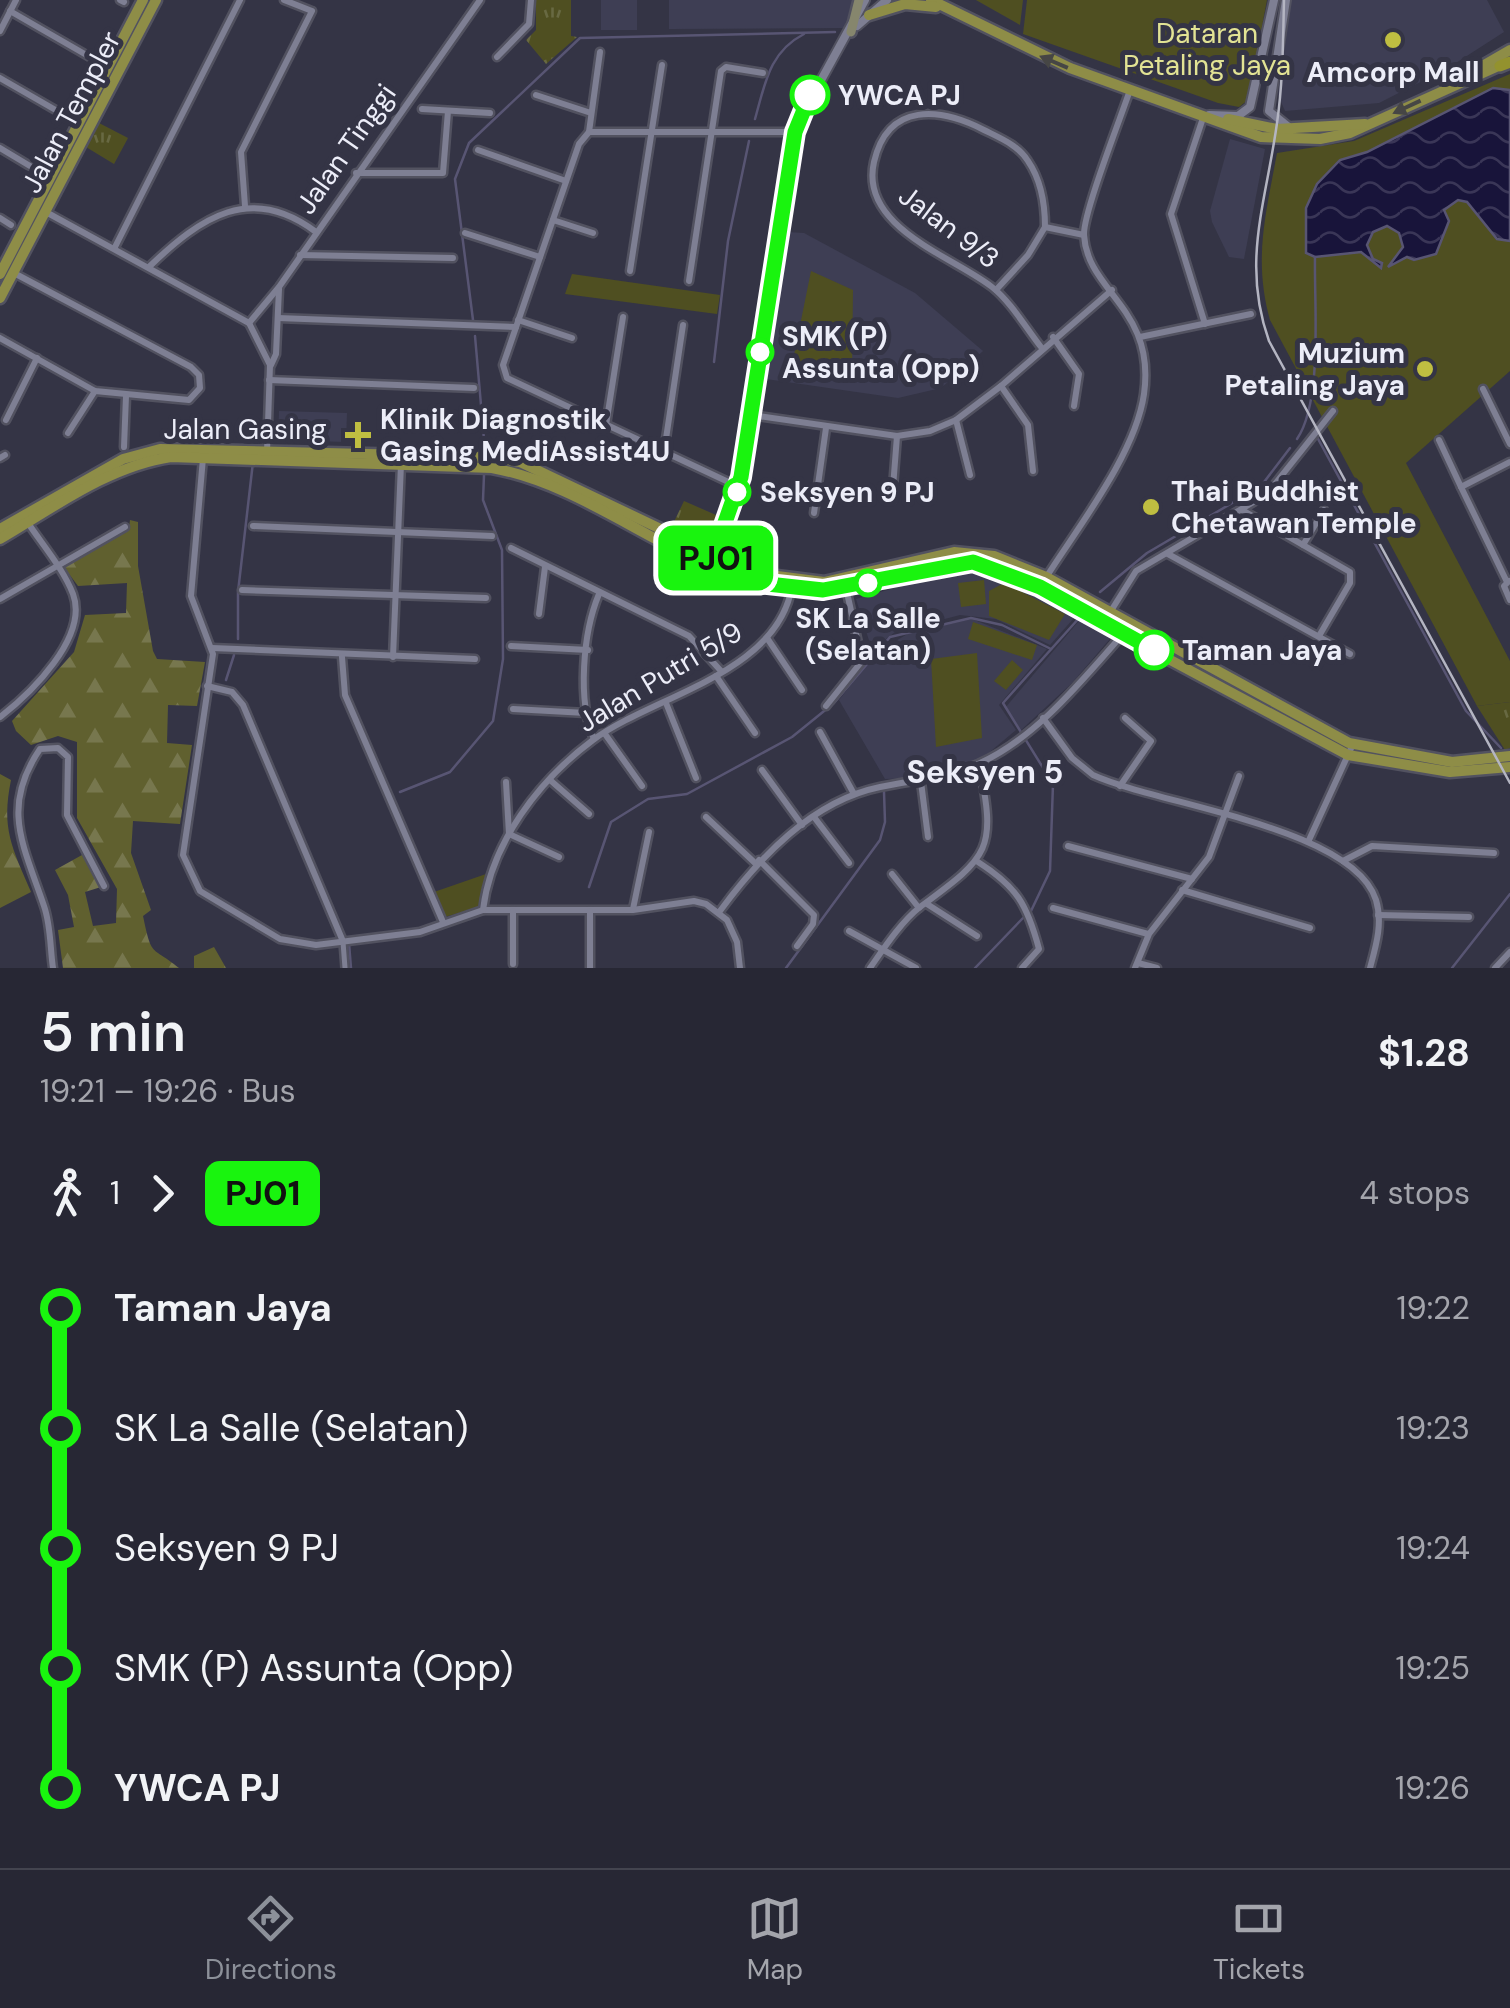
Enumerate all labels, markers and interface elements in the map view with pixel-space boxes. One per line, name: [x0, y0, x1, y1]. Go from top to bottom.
park label: Dataran Petaling Jaya: [1123, 15, 1291, 84]
street label: Jalan Templer: [13, 25, 129, 199]
marker: Amcorp Mall: [1382, 29, 1404, 51]
one-way arrow: [1040, 54, 1069, 70]
place label: Amcorp Mall: [1307, 54, 1479, 91]
marker: YWCA PJ: [791, 76, 829, 114]
street label: Jalan Tinggi: [288, 77, 404, 221]
place label: YWCA PJ: [838, 77, 961, 114]
one-way arrow: [1392, 99, 1421, 116]
street label: Jalan 9/3: [891, 177, 1007, 277]
place label: SMK (P) Assunta (Opp): [782, 318, 980, 387]
place label: Muzium Petaling Jaya: [1224, 335, 1405, 404]
marker: SMK (P) Assunta (Opp): [747, 339, 773, 365]
marker: Muzium Petaling Jaya: [1414, 358, 1436, 380]
place label: Klinik Diagnostik Gasing MediAssist4U: [380, 401, 670, 470]
street label: Jalan Gasing: [163, 411, 327, 448]
marker: Klinik Diagnostik Gasing MediAssist4U: [345, 422, 371, 448]
place label: Thai Buddhist Chetawan Temple: [1171, 473, 1417, 542]
place label: Seksyen 9 PJ: [760, 474, 935, 511]
marker: Seksyen 9 PJ: [724, 479, 750, 505]
marker: Thai Buddhist Chetawan Temple: [1140, 496, 1162, 518]
line badge: PJ01: [646, 526, 786, 590]
text: PJ01: [678, 535, 754, 581]
marker: SK La Salle (Selatan): [855, 570, 881, 596]
place label: SK La Salle (Selatan): [795, 600, 941, 669]
street label: Jalan Putri 5/9: [571, 613, 749, 741]
marker: Taman Jaya: [1135, 631, 1173, 669]
place label: Taman Jaya: [1182, 632, 1343, 669]
district label: Seksyen 5: [907, 751, 1063, 793]
text: 5 min: [40, 996, 186, 1068]
text: $1.28: [1378, 1028, 1470, 1078]
text: 19:21 – 19:26 · Bus: [40, 1070, 296, 1112]
icon: walk: [40, 1166, 95, 1221]
icon: forward: [135, 1166, 190, 1221]
text: PJ01: [225, 1170, 300, 1216]
text: 1: [110, 1172, 120, 1214]
text: 4 stops: [1360, 1172, 1470, 1214]
text: Taman Jaya: [114, 1283, 332, 1333]
text: 19:22: [1397, 1287, 1470, 1329]
text: SK La Salle (Selatan): [114, 1403, 468, 1453]
text: 19:23: [1396, 1407, 1470, 1449]
text: Seksyen 9 PJ: [114, 1523, 339, 1573]
text: 19:24: [1396, 1527, 1470, 1569]
text: SMK (P) Assunta (Opp): [114, 1643, 514, 1693]
text: 19:25: [1396, 1647, 1470, 1689]
text: YWCA PJ: [114, 1763, 281, 1813]
text: 19:26: [1395, 1767, 1470, 1809]
tab: Directions: [205, 1891, 337, 1988]
tab: Map: [747, 1891, 803, 1988]
tab: Tickets: [1213, 1891, 1305, 1988]

